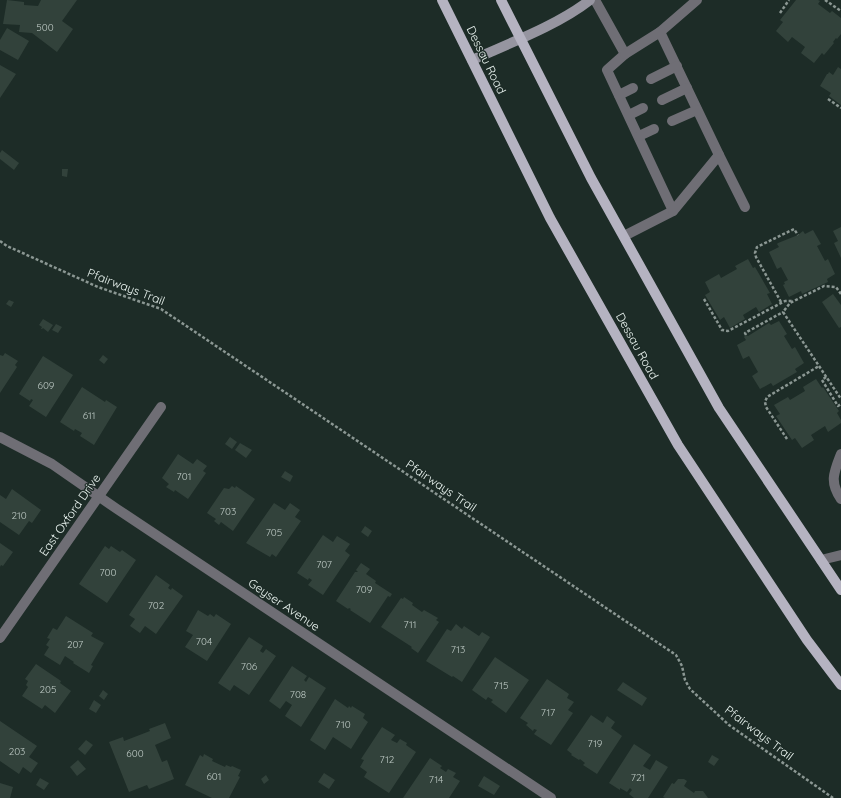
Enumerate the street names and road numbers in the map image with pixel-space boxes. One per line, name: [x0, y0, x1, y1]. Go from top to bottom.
street label: Dessau Road: [464, 23, 509, 96]
street label: Pfairways Trail: [85, 265, 167, 308]
street label: Dessau Road: [613, 310, 662, 382]
street label: Pfairways Trail: [403, 456, 480, 515]
street label: East Oxford Drive: [36, 471, 104, 559]
street label: Geyser Avenue: [246, 575, 323, 634]
street label: Pfairways Trail: [722, 702, 797, 763]

